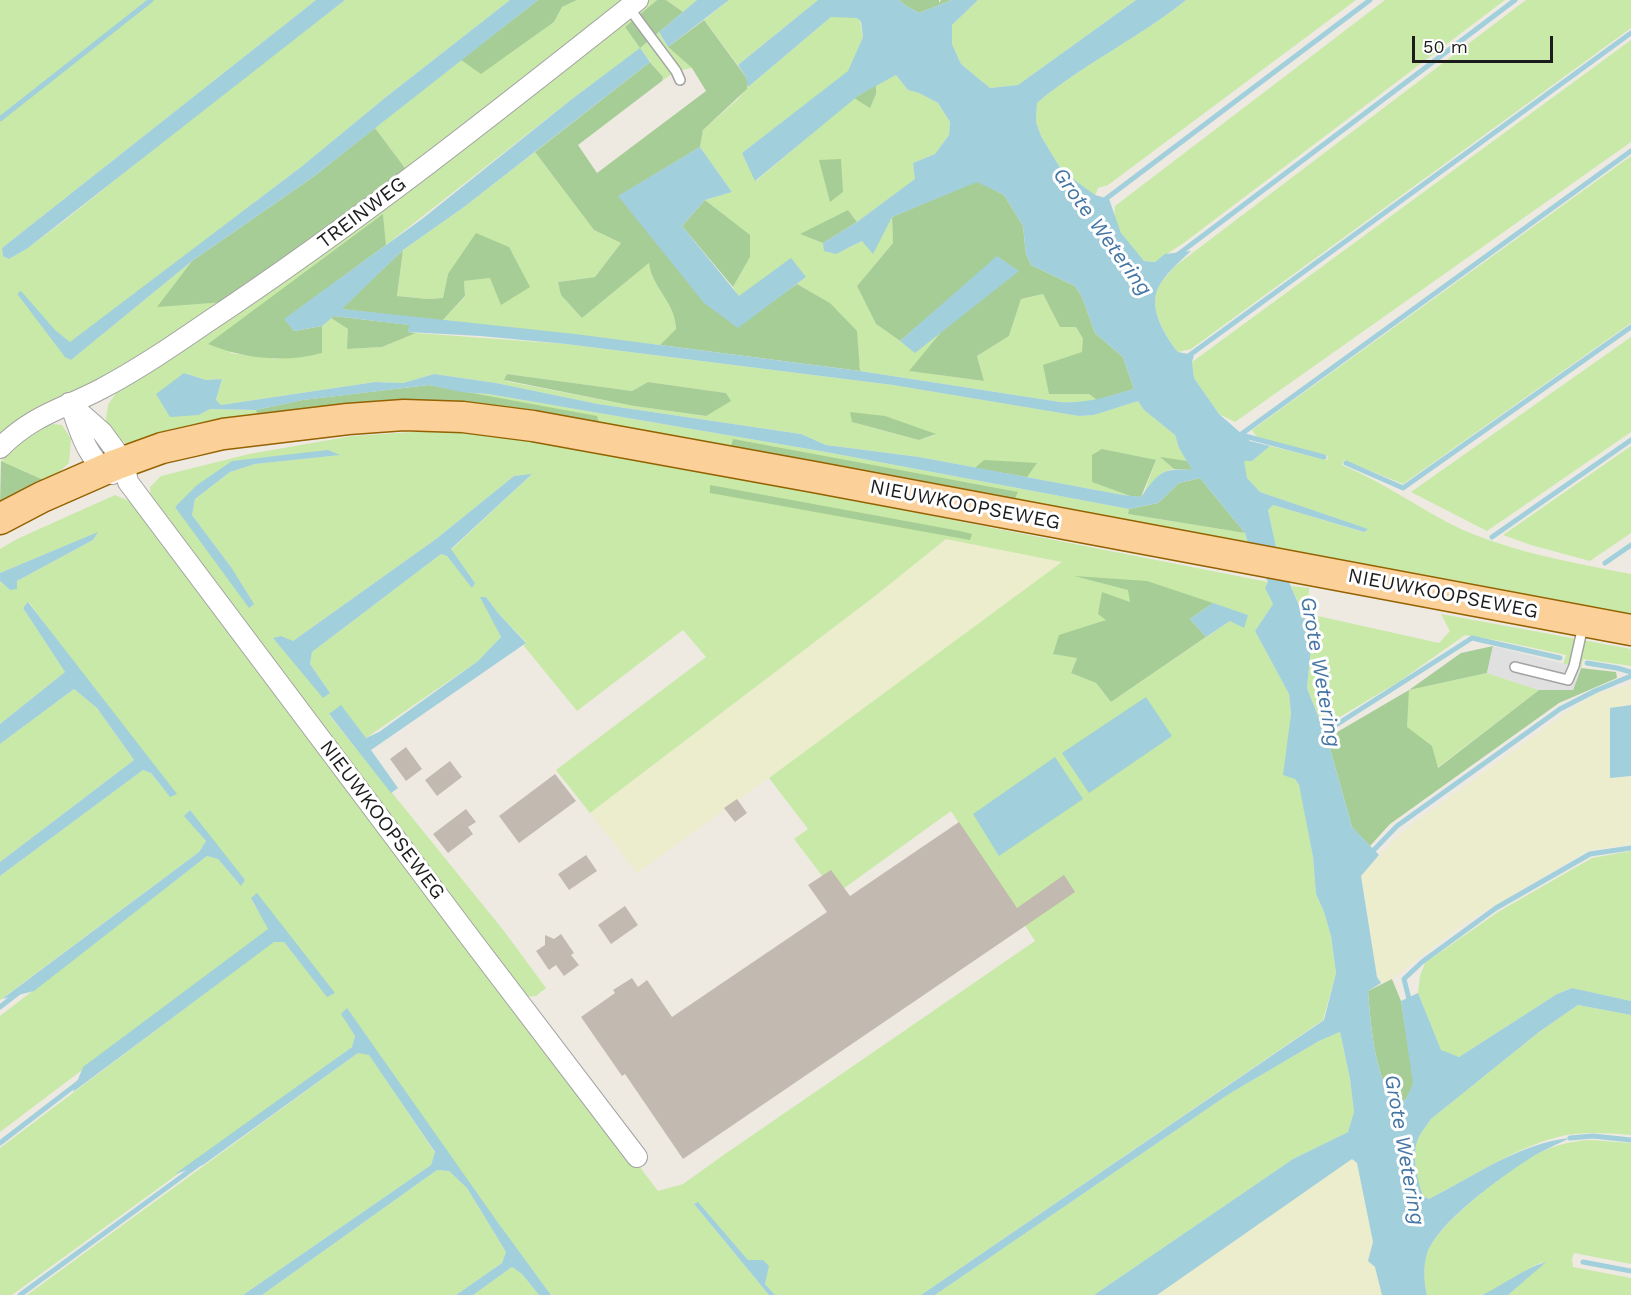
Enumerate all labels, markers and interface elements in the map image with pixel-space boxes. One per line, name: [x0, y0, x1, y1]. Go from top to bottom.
scale bar: [1415, 24, 1556, 62]
text: 50 m: [1423, 36, 1468, 57]
water label: Grote Wetering: [1047, 163, 1157, 301]
street label: TREINWEG: [313, 172, 411, 254]
street label: NIEUWKOOPSEWEG: [868, 475, 1062, 535]
street label: NIEUWKOOPSEWEG: [1346, 564, 1540, 624]
water label: Grote Wetering: [1294, 595, 1346, 749]
street label: NIEUWKOOPSEWEG: [314, 736, 450, 904]
water label: Grote Wetering: [1378, 1073, 1430, 1227]

